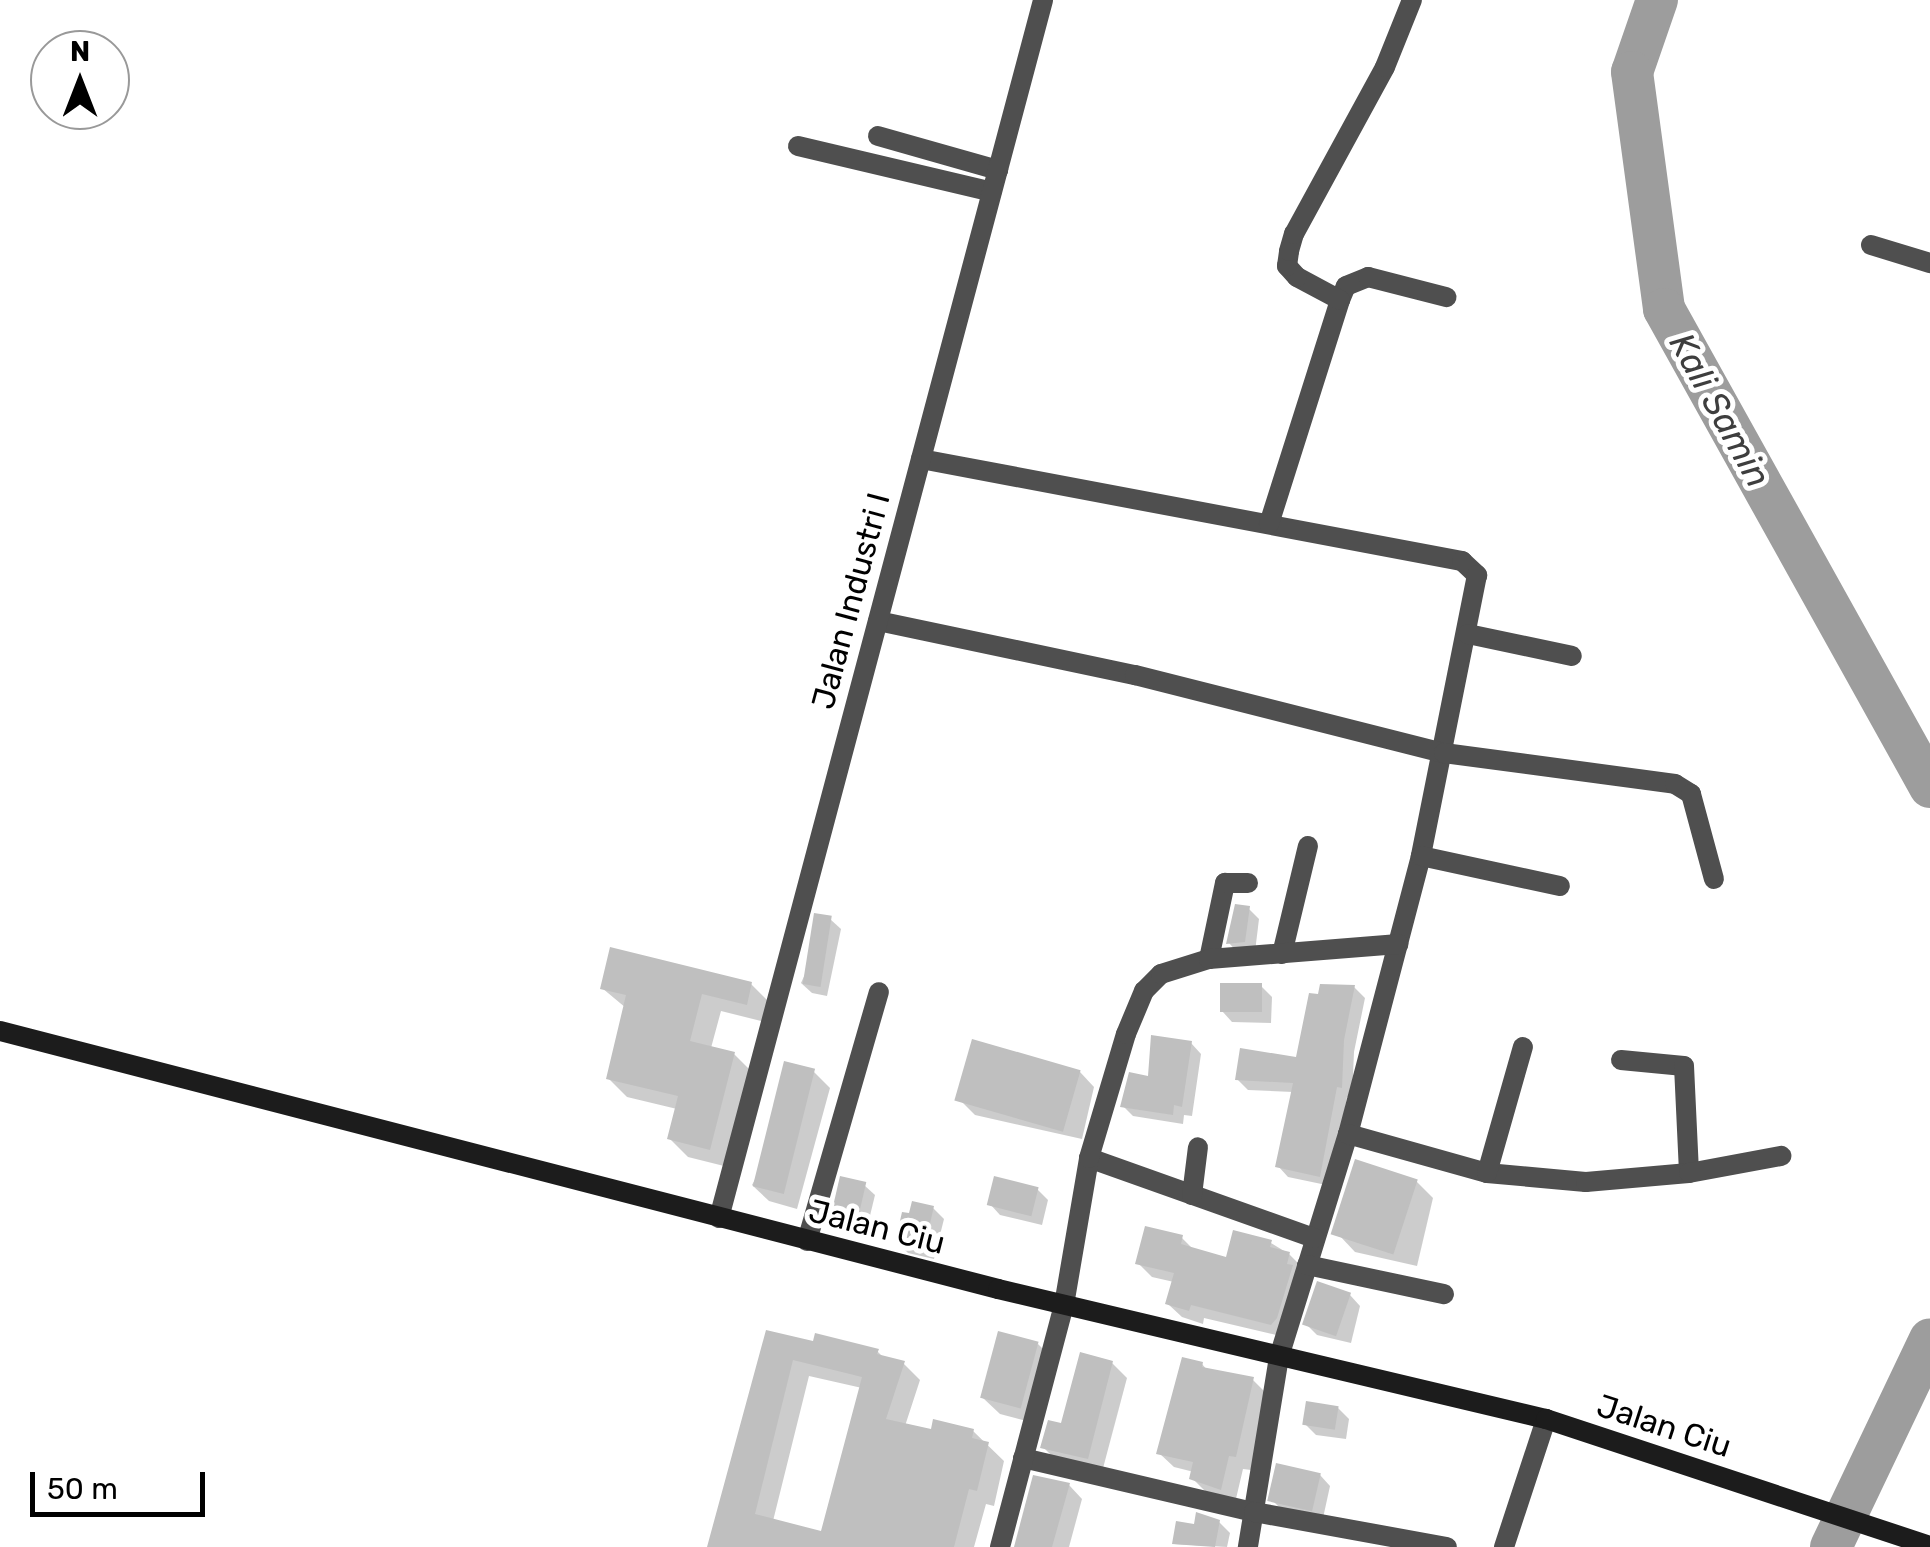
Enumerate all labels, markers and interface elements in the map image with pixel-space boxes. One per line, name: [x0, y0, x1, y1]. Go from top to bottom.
north arrow: [30, 30, 130, 130]
text: N: [70, 35, 90, 68]
water label: Kali Samin: [1660, 325, 1780, 495]
street label: Jalan Industri I: [804, 489, 898, 713]
street label: Jalan Ciu: [805, 1192, 949, 1262]
street label: Jalan Ciu: [1592, 1386, 1736, 1466]
scale bar: [35, 1452, 210, 1514]
text: 50 m: [47, 1471, 118, 1507]

